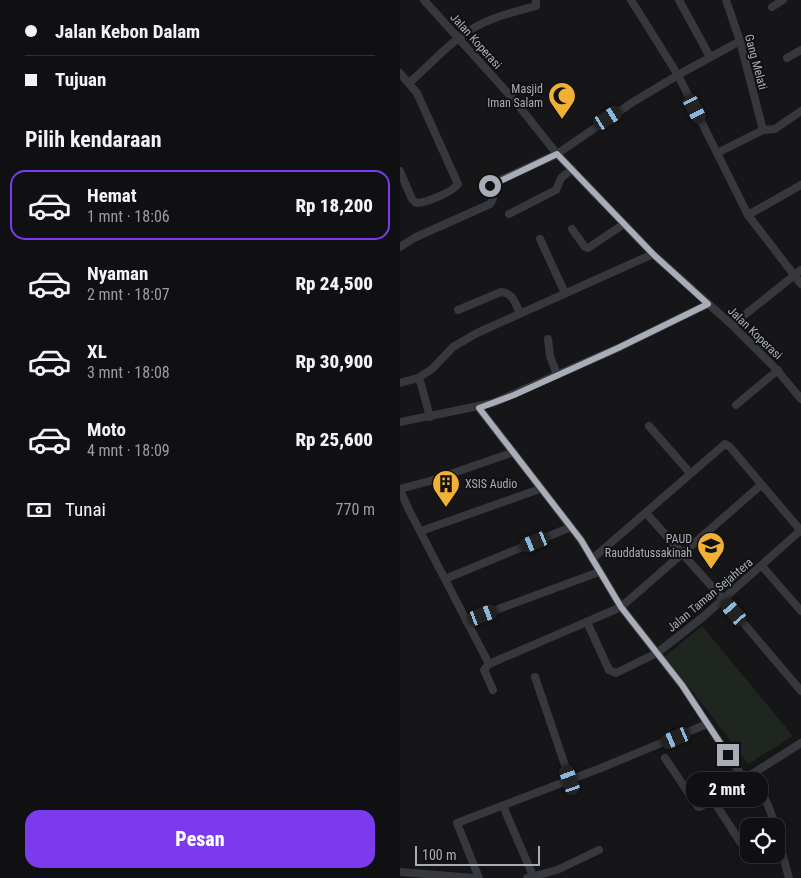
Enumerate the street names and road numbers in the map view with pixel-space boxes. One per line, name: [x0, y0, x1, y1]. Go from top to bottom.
street label: Jalan Koperasi: [447, 10, 505, 72]
street label: Gang Melati: [742, 33, 770, 91]
street label: Jalan Koperasi: [725, 304, 785, 362]
street label: Jalan Taman Sejahtera: [664, 555, 756, 635]

